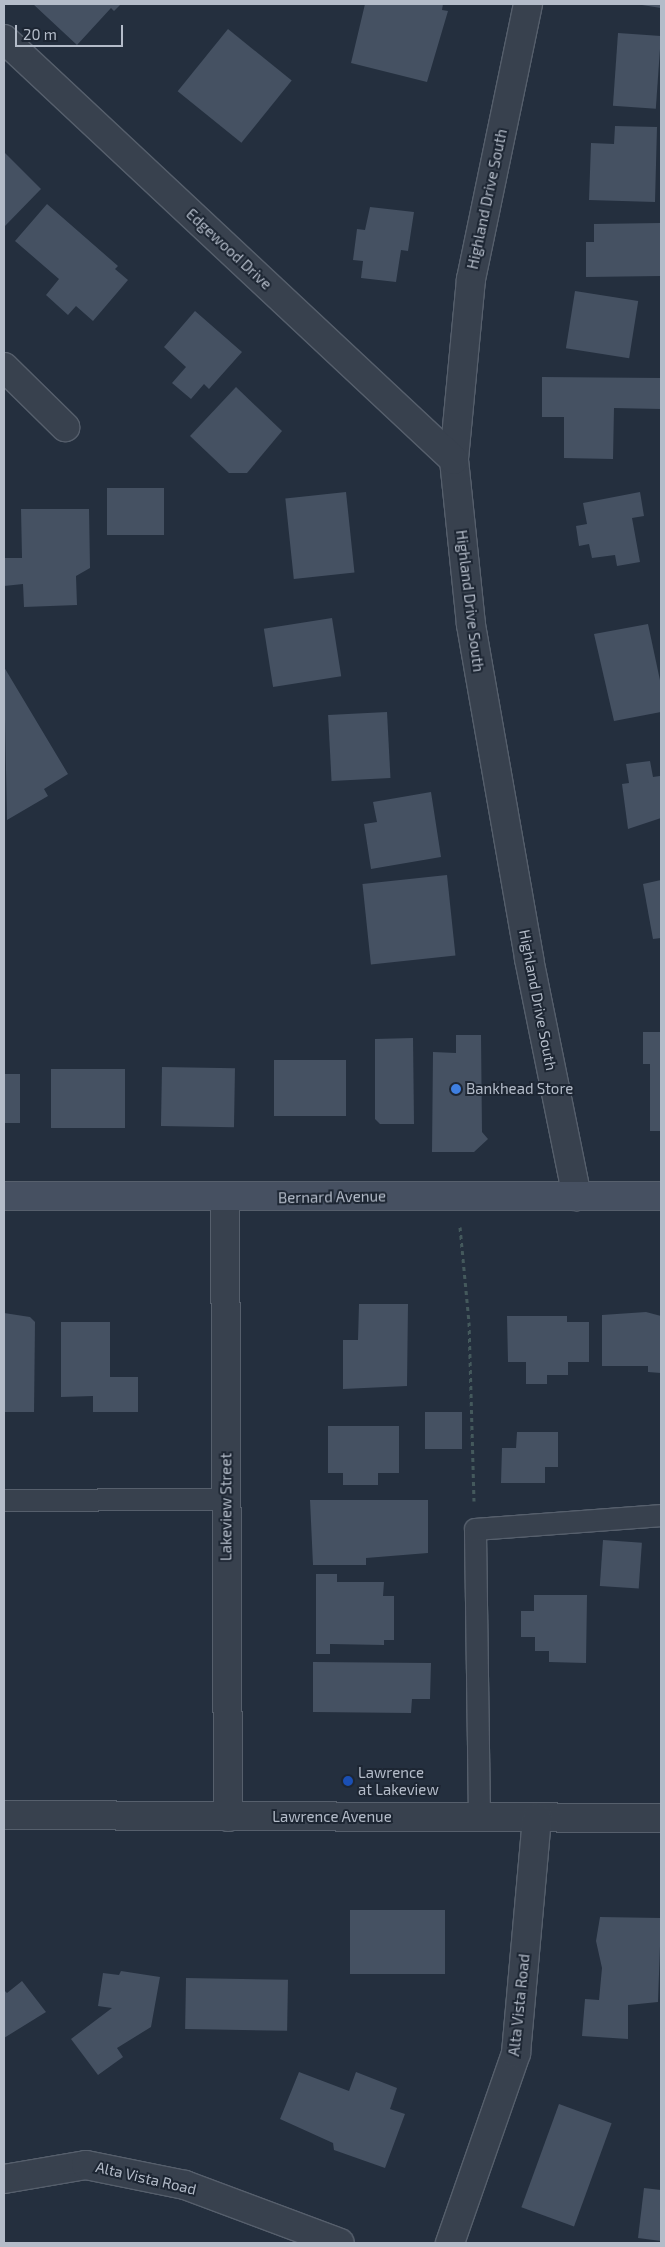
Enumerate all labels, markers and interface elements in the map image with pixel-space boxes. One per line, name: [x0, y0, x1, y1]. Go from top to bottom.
scale bar: [18, 15, 125, 47]
text: 20 m: [23, 25, 57, 43]
street label: Highland Drive South: [463, 127, 511, 271]
street label: Edgewood Drive: [183, 205, 275, 293]
street label: Highland Drive South: [452, 529, 488, 673]
street label: Highland Drive South: [516, 928, 560, 1072]
place label: Bankhead Store: [466, 1080, 573, 1098]
marker: Bankhead Store: [450, 1083, 462, 1095]
street label: Bernard Avenue: [278, 1187, 386, 1207]
street label: Lakeview Street: [217, 1453, 235, 1561]
place label: Lawrence at Lakeview: [358, 1763, 439, 1798]
marker: Lawrence at Lakeview: [342, 1775, 354, 1787]
street label: Lawrence Avenue: [272, 1808, 392, 1826]
street label: Alta Vista Road: [505, 1953, 533, 2057]
street label: Alta Vista Road: [94, 2158, 198, 2198]

